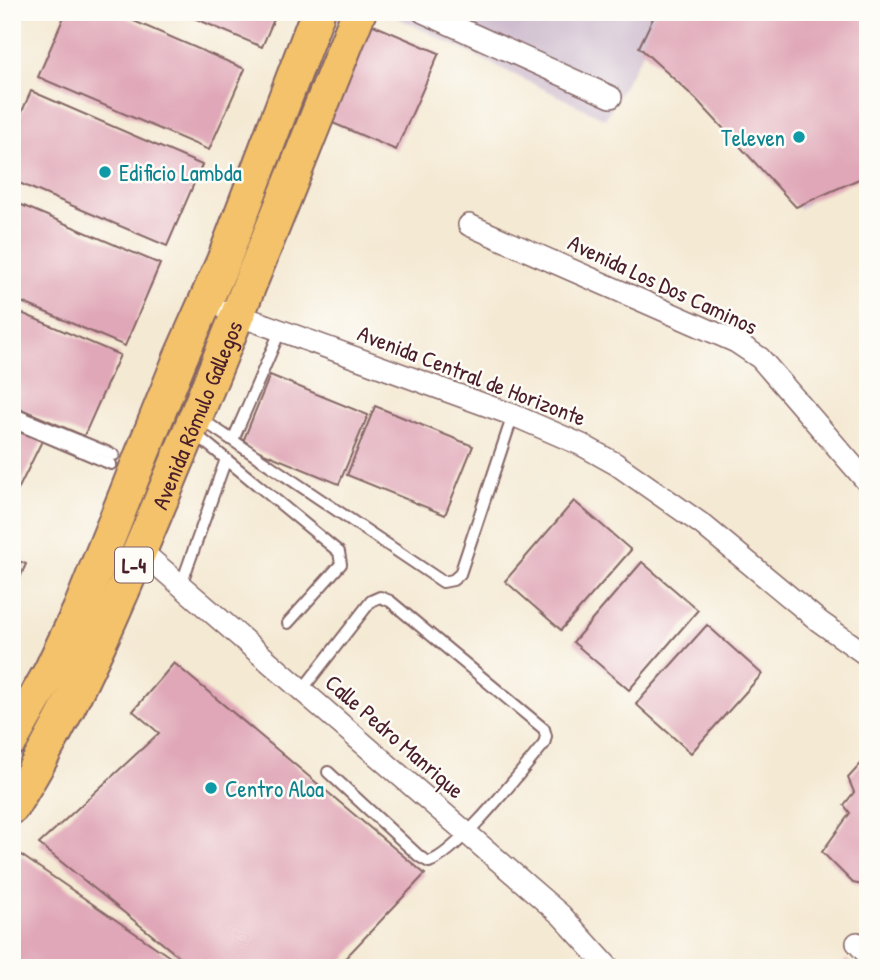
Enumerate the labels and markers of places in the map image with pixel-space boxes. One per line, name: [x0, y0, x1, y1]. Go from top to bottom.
place label: Televen: [721, 122, 785, 153]
marker: Televen: [791, 129, 807, 145]
place label: Edificio Lambda: [119, 157, 242, 188]
marker: Edificio Lambda: [97, 164, 113, 180]
place label: Centro Aloa: [225, 773, 324, 804]
marker: Centro Aloa: [203, 780, 219, 796]

